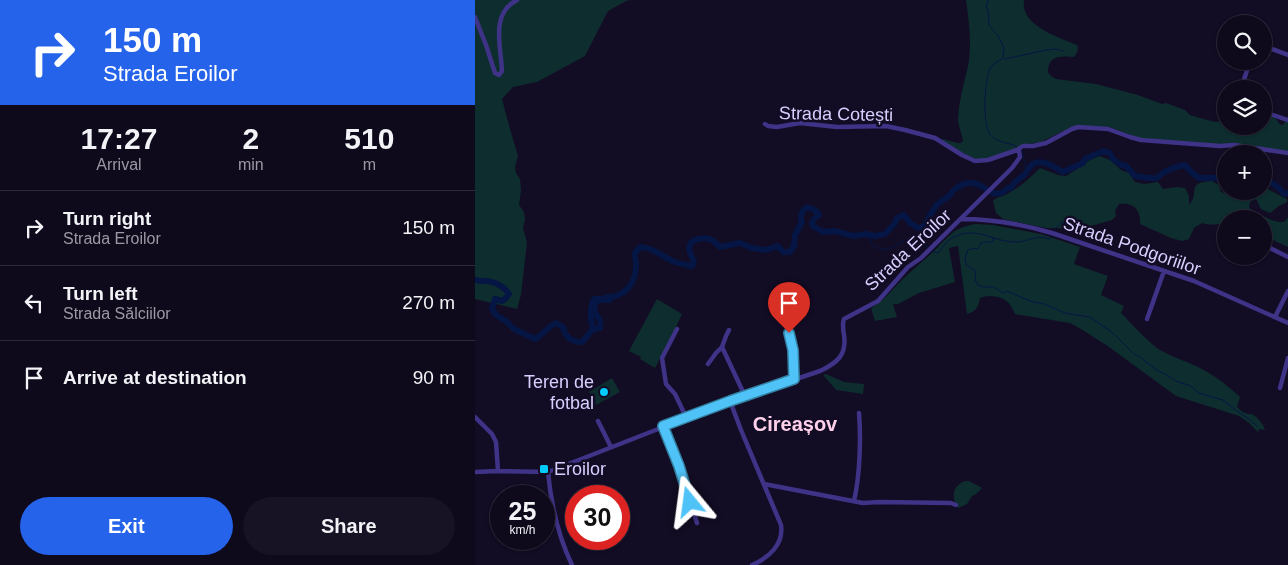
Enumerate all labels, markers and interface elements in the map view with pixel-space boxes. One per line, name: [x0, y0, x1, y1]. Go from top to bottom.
map controls: [1217, 15, 1272, 265]
button: search: [1217, 15, 1272, 70]
icon: right: [20, 20, 85, 85]
text: 150 m: [103, 20, 202, 59]
text: Strada Eroilor: [103, 61, 238, 86]
button: layers: [1217, 80, 1272, 135]
street label: Strada Cotești: [779, 103, 893, 125]
text: 17:27: [81, 122, 157, 155]
text: 2: [242, 122, 259, 155]
text: 510: [344, 122, 394, 155]
button: +: [1217, 145, 1272, 200]
text: Arrival: [96, 156, 142, 173]
text: min: [238, 156, 264, 173]
text: m: [363, 156, 376, 173]
street label: Strada Eroilor: [861, 205, 955, 295]
text: Turn right: [63, 208, 151, 229]
button: −: [1217, 210, 1272, 265]
street label: Strada Podgoriilor: [1061, 213, 1203, 279]
icon: right: [20, 214, 48, 242]
text: 150 m: [402, 217, 455, 238]
text: Strada Eroilor: [63, 230, 161, 247]
pin: [768, 282, 810, 333]
text: Turn left: [63, 283, 138, 304]
icon: left: [20, 289, 48, 317]
icon: arrive: [775, 289, 803, 317]
text: 270 m: [402, 292, 455, 313]
text: Strada Sălciilor: [63, 305, 171, 322]
icon: arrive: [20, 364, 48, 392]
text: Arrive at destination: [63, 367, 247, 388]
text: 90 m: [413, 367, 455, 388]
place label: Teren de fotbal: [524, 372, 594, 413]
marker: Teren de fotbal: [598, 386, 610, 398]
district label: Cireașov: [753, 413, 838, 435]
place label: Eroilor: [554, 459, 606, 479]
marker: Eroilor: [538, 463, 550, 475]
position arrow: [663, 475, 715, 527]
speed limit sign: 30: [565, 485, 630, 550]
button: Exit: [20, 497, 233, 555]
button: Share: [243, 497, 455, 555]
text: 25: [509, 497, 536, 525]
text: km/h: [509, 523, 536, 537]

